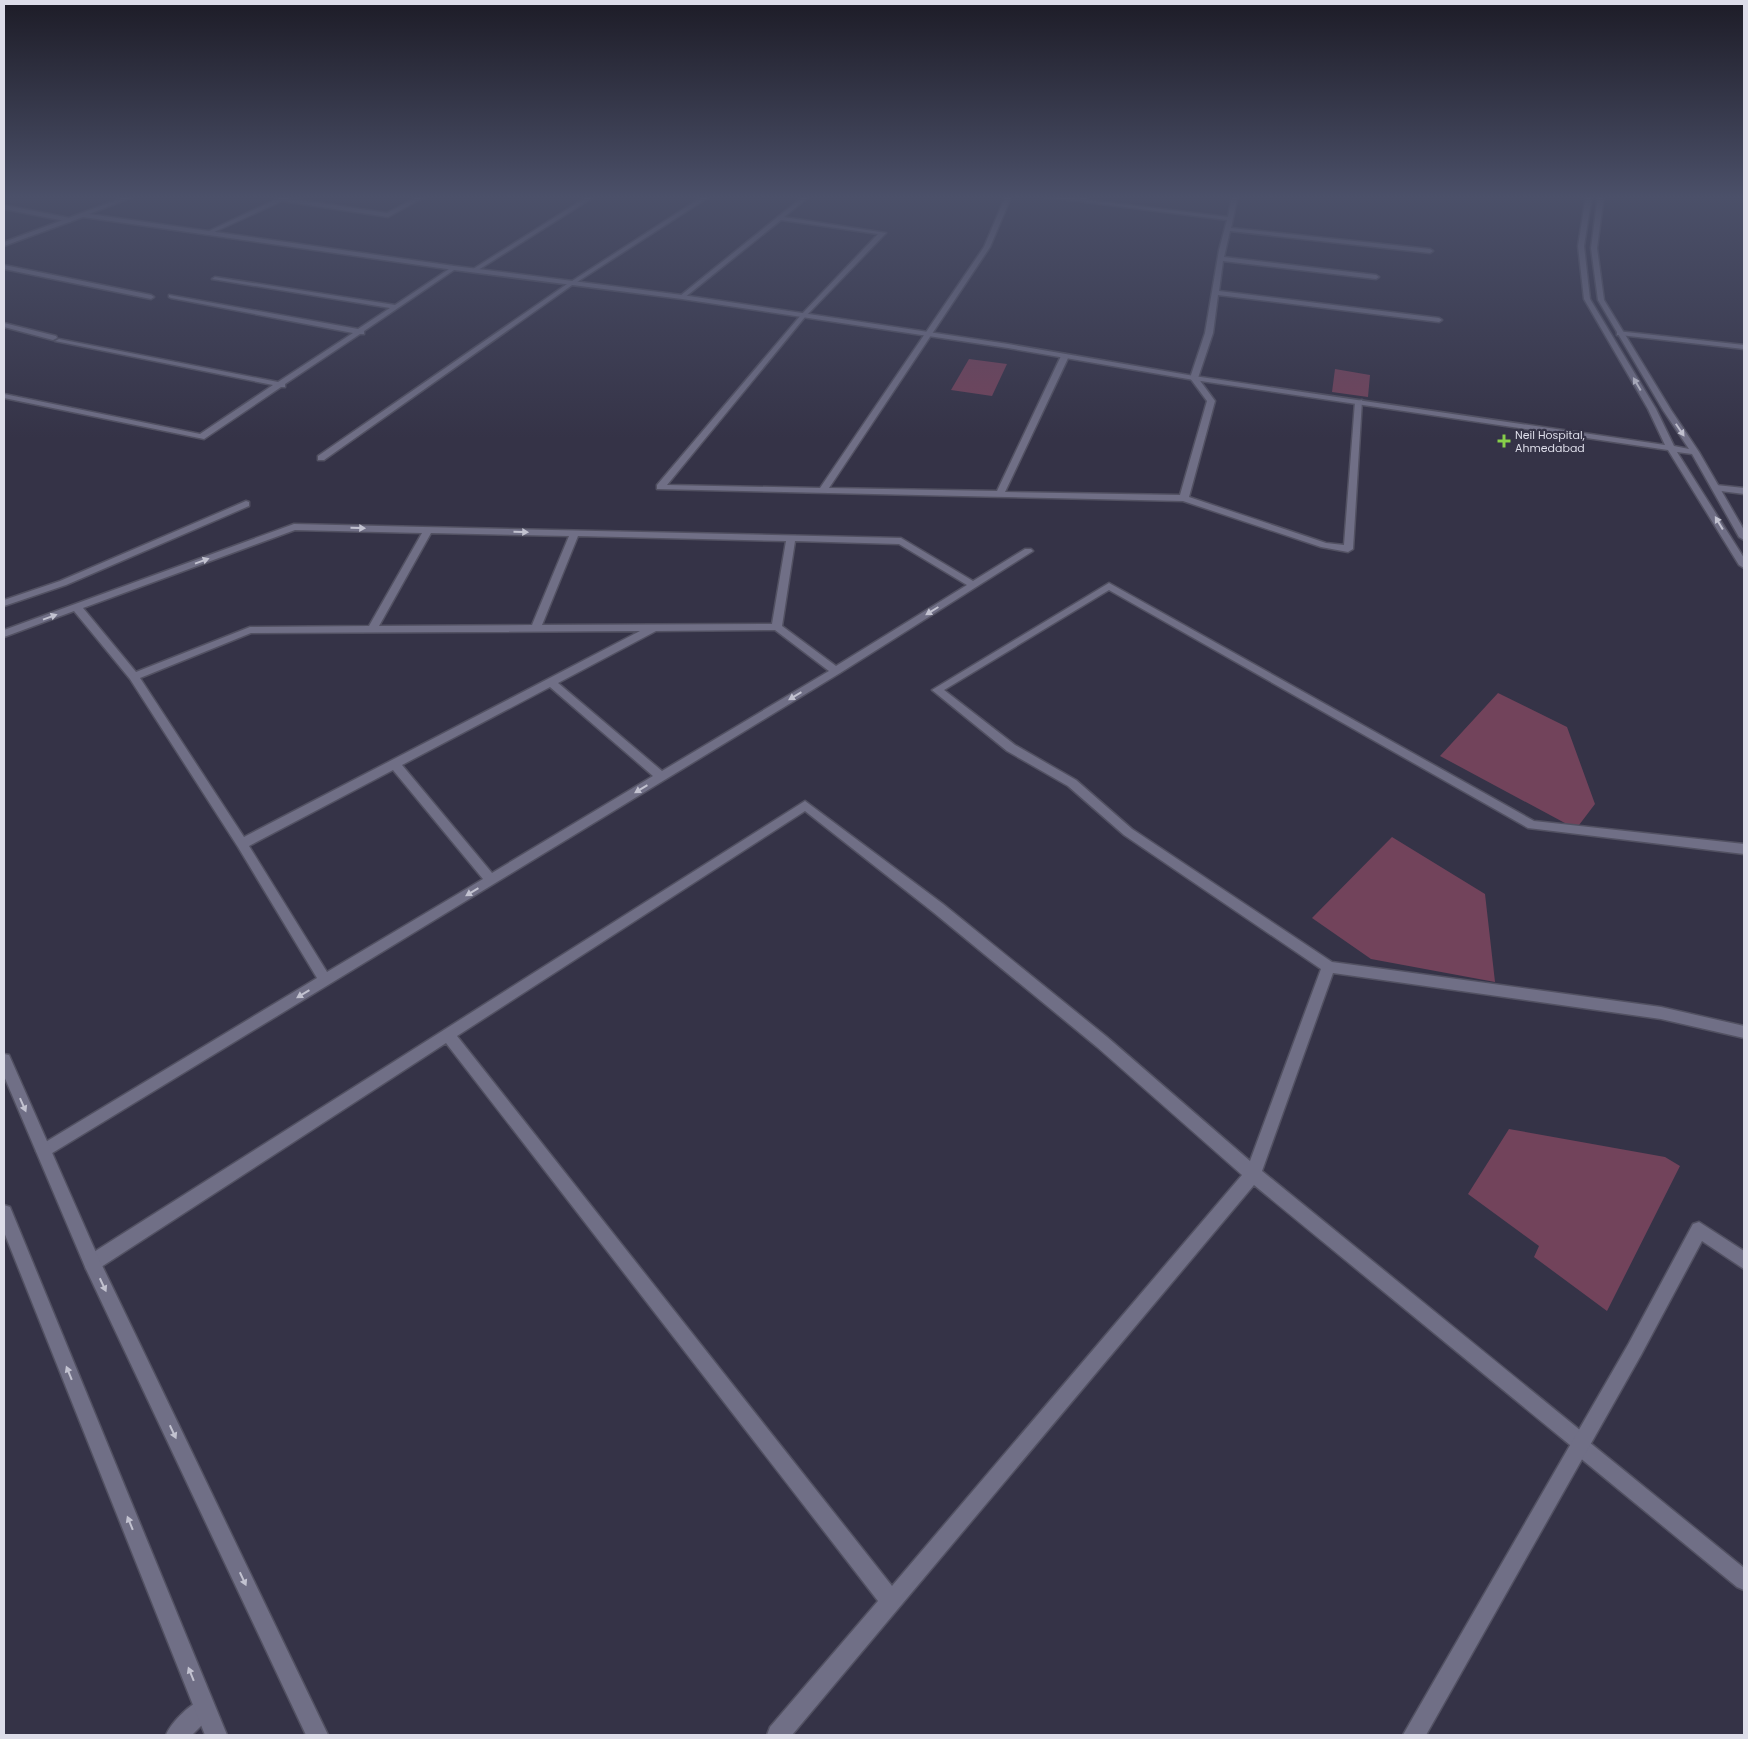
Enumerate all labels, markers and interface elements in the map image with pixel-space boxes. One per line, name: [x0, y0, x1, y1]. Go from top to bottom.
one-way arrow: [1632, 377, 1641, 390]
one-way arrow: [1676, 423, 1685, 437]
place label: Neil Hospital, Ahmedabad: [1515, 427, 1585, 456]
marker: Neil Hospital, Ahmedabad: [1497, 434, 1511, 448]
one-way arrow: [1715, 517, 1724, 530]
one-way arrow: [351, 525, 367, 533]
one-way arrow: [513, 528, 529, 536]
one-way arrow: [195, 557, 210, 565]
one-way arrow: [925, 606, 939, 615]
one-way arrow: [42, 613, 57, 620]
one-way arrow: [788, 692, 801, 701]
one-way arrow: [634, 785, 647, 794]
one-way arrow: [465, 887, 478, 896]
one-way arrow: [296, 989, 309, 998]
one-way arrow: [20, 1098, 28, 1112]
one-way arrow: [99, 1278, 107, 1292]
one-way arrow: [64, 1366, 72, 1380]
one-way arrow: [169, 1425, 177, 1439]
one-way arrow: [125, 1516, 133, 1530]
one-way arrow: [239, 1572, 247, 1586]
one-way arrow: [186, 1667, 194, 1681]

